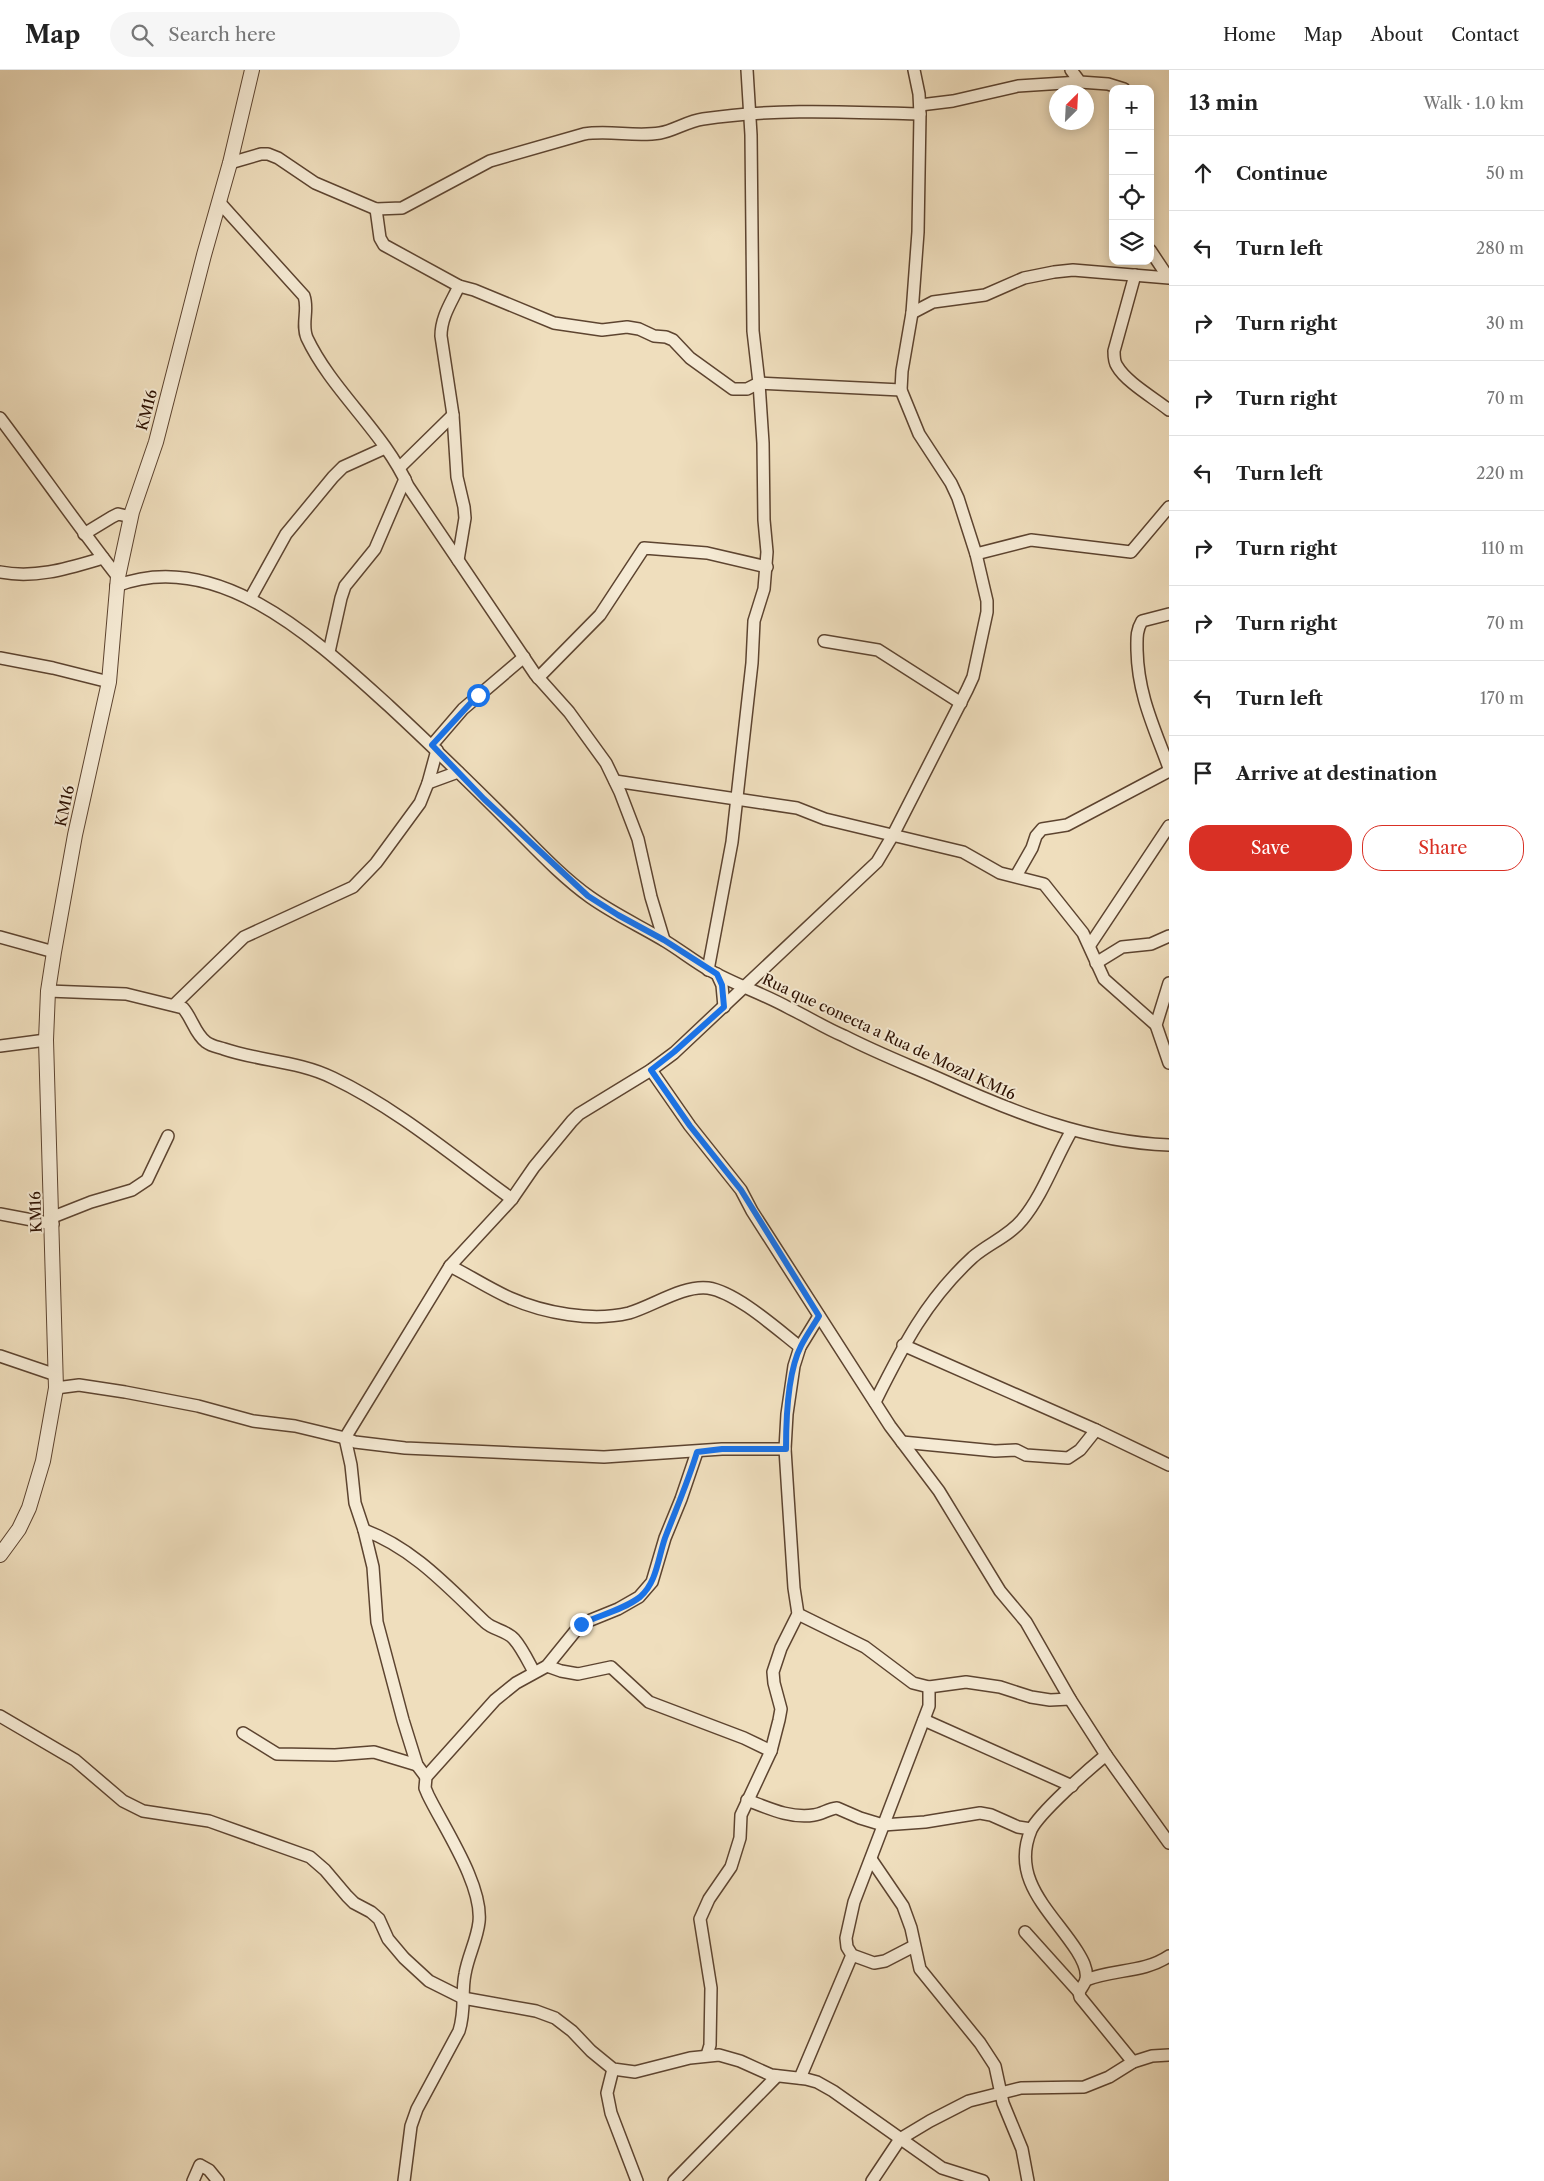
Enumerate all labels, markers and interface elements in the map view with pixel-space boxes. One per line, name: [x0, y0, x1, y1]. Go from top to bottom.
search box: [110, 12, 460, 57]
text: Map: [25, 20, 80, 49]
icon: search: [128, 21, 156, 49]
text: Search here: [168, 23, 276, 46]
text: Home: [1223, 24, 1276, 46]
text: Map: [1304, 24, 1342, 46]
text: About: [1370, 24, 1423, 46]
text: Contact: [1451, 24, 1519, 46]
north arrow: [1049, 85, 1094, 130]
map controls: [1109, 85, 1154, 265]
button: +: [1109, 85, 1154, 130]
text: 13 min: [1189, 90, 1258, 115]
text: Walk · 1.0 km: [1424, 93, 1524, 113]
button: −: [1109, 130, 1154, 175]
icon: ahead: [1189, 159, 1217, 187]
text: Continue: [1236, 162, 1328, 185]
text: 50 m: [1486, 163, 1524, 183]
button: locate: [1109, 175, 1154, 220]
button: layers: [1109, 220, 1154, 265]
icon: left: [1189, 234, 1217, 262]
text: Turn left: [1236, 237, 1323, 260]
text: 280 m: [1476, 238, 1524, 258]
icon: right: [1189, 309, 1217, 337]
text: Turn right: [1236, 312, 1337, 335]
text: 30 m: [1486, 313, 1524, 333]
icon: right: [1189, 384, 1217, 412]
street label: KM16: [132, 387, 161, 433]
text: Turn right: [1236, 387, 1337, 410]
text: 70 m: [1487, 388, 1524, 408]
icon: left: [1189, 459, 1217, 487]
text: Turn left: [1236, 462, 1323, 485]
text: 220 m: [1476, 463, 1524, 483]
icon: right: [1189, 534, 1217, 562]
text: Turn right: [1236, 537, 1337, 560]
text: 110 m: [1481, 538, 1524, 558]
icon: right: [1189, 609, 1217, 637]
text: Turn right: [1236, 612, 1337, 635]
text: 70 m: [1487, 613, 1524, 633]
route start: [467, 684, 490, 707]
icon: left: [1189, 684, 1217, 712]
text: Turn left: [1236, 687, 1323, 710]
text: 170 m: [1480, 688, 1524, 708]
icon: arrive: [1189, 759, 1217, 787]
text: Arrive at destination: [1236, 762, 1437, 785]
street label: KM16: [51, 783, 78, 828]
button: Save: [1189, 825, 1352, 871]
button: Share: [1362, 825, 1524, 871]
street label: Rua que conecta a Rua de Mozal KM16: [759, 969, 1019, 1104]
street label: KM16: [25, 1191, 46, 1233]
route end: [570, 1613, 593, 1636]

